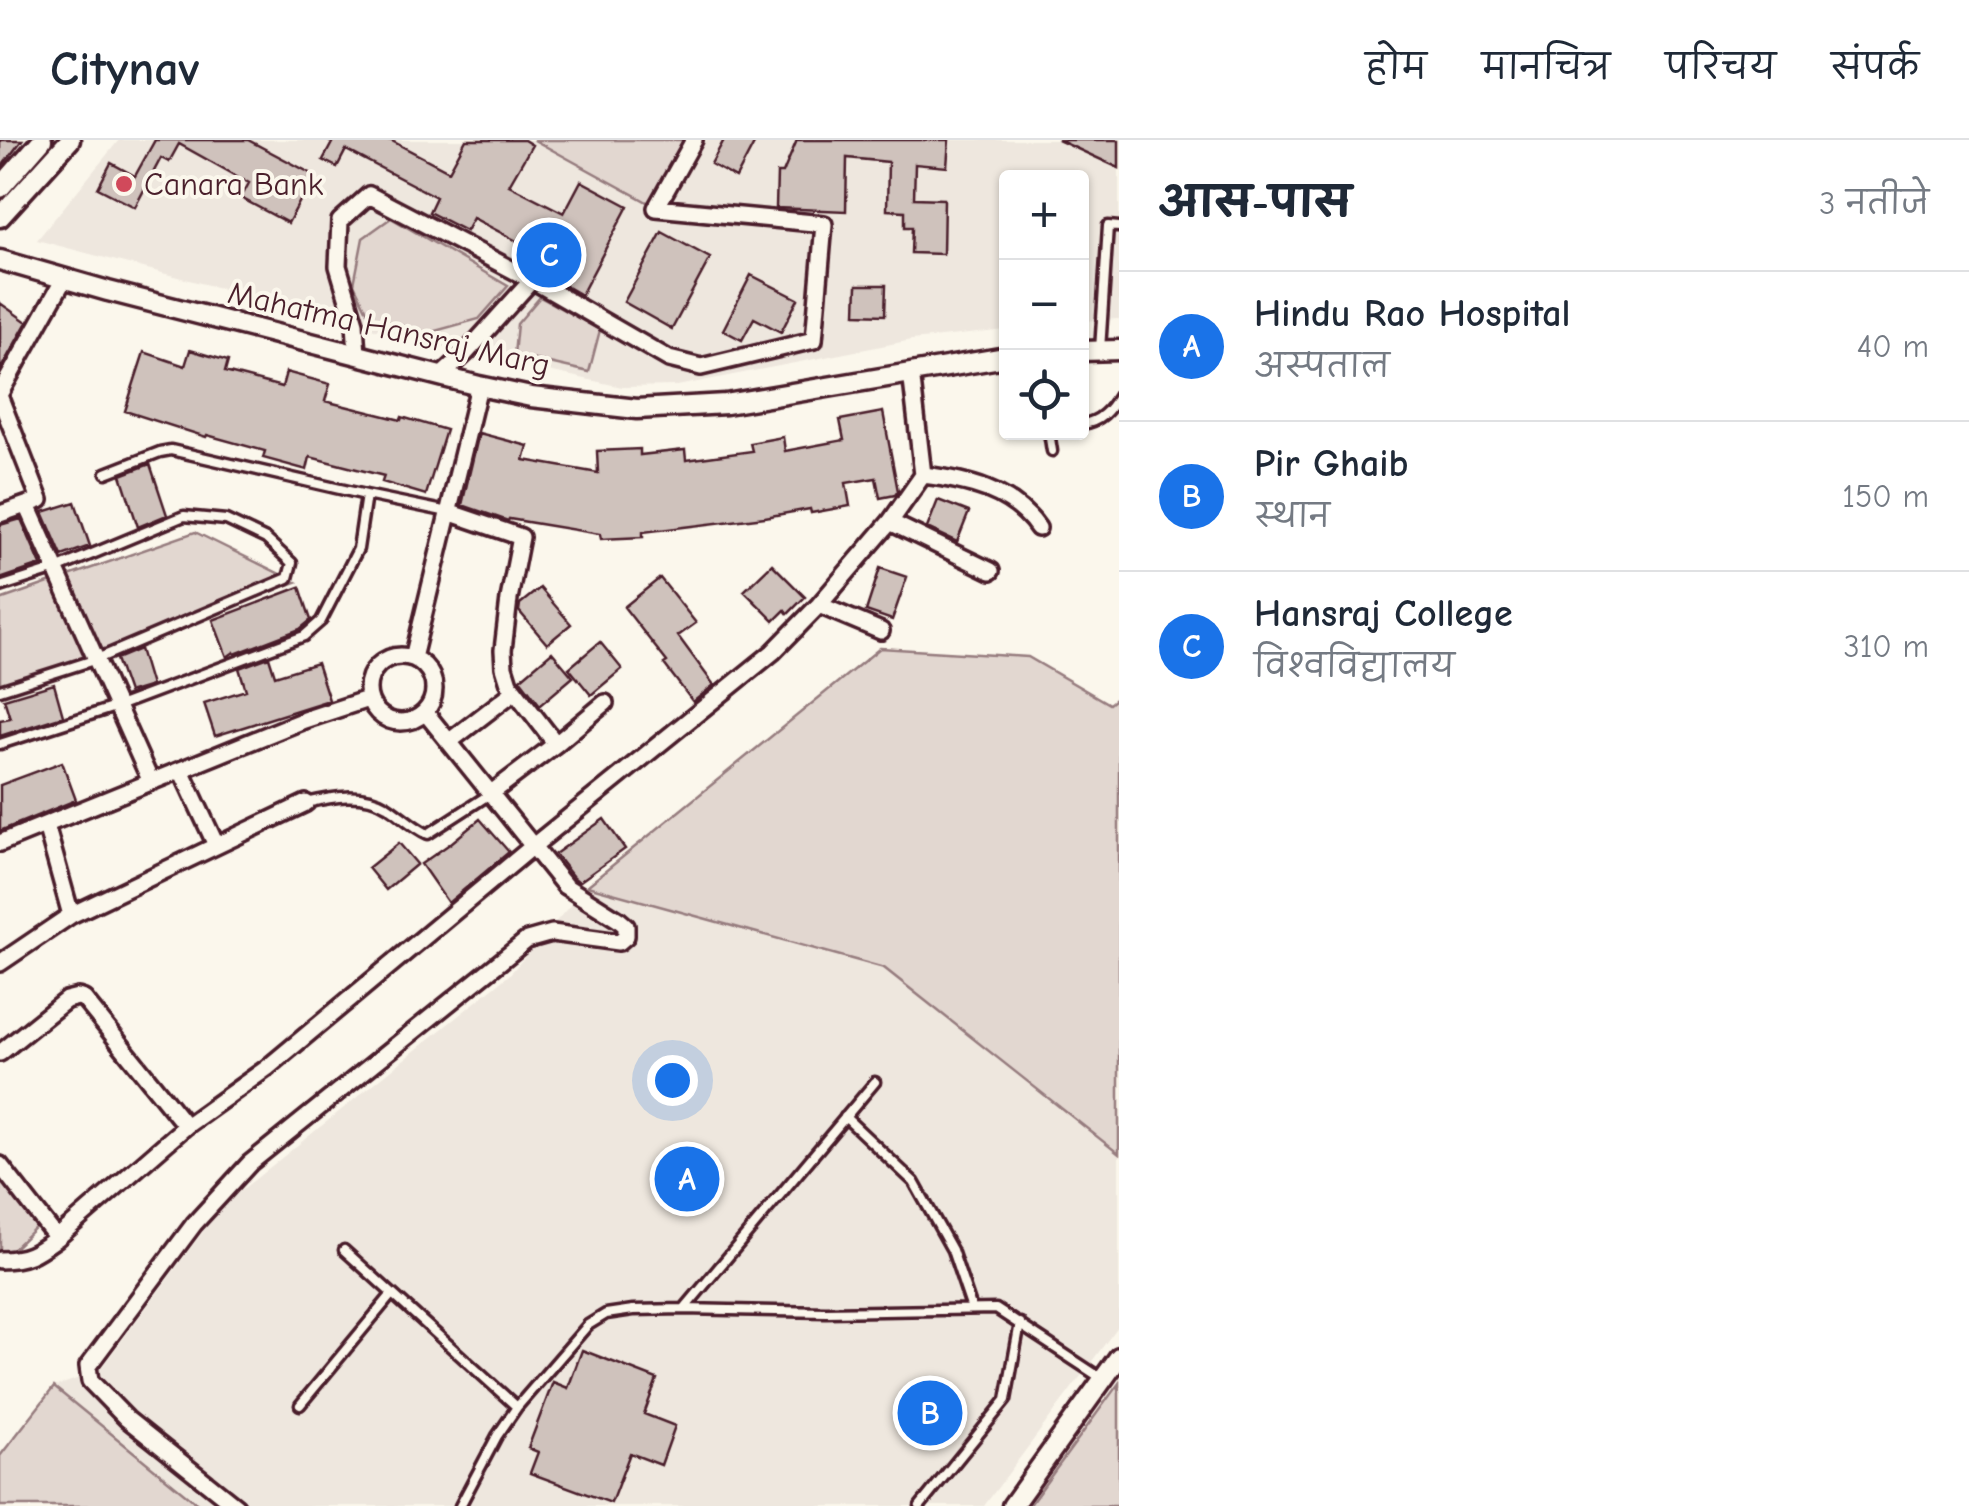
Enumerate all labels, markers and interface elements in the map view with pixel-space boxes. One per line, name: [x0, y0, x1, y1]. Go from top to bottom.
text: Citynav: [50, 42, 199, 97]
text: होम: [1365, 47, 1427, 88]
text: मानचित्र: [1482, 47, 1610, 88]
text: परिचय: [1665, 47, 1776, 88]
text: संपर्क: [1831, 47, 1919, 88]
place label: Canara Bank: [144, 166, 324, 203]
map controls: [999, 170, 1089, 440]
button: +: [999, 170, 1089, 260]
marker: Canara Bank: [113, 173, 135, 195]
text: आस-पास: [1159, 178, 1351, 227]
text: 3 नतीजे: [1819, 185, 1929, 222]
pin: C: [516, 218, 582, 292]
button: −: [999, 260, 1089, 350]
street label: Mahatma Hansraj Marg: [224, 274, 554, 384]
text: Hindu Rao Hospital: [1254, 292, 1570, 336]
text: A: [1183, 328, 1200, 365]
text: 40 m: [1857, 328, 1929, 365]
text: अस्पताल: [1254, 348, 1390, 385]
button: locate: [999, 350, 1089, 440]
text: Pir Ghaib: [1254, 442, 1408, 486]
text: B: [1182, 478, 1201, 515]
text: 150 m: [1842, 478, 1929, 515]
text: स्थान: [1254, 498, 1330, 535]
text: Hansraj College: [1254, 592, 1513, 636]
text: C: [1182, 628, 1201, 665]
text: 310 m: [1843, 628, 1929, 665]
text: विश्वविद्यालय: [1254, 648, 1455, 685]
your location: [647, 1055, 698, 1106]
pin: A: [654, 1142, 720, 1216]
pin: B: [898, 1376, 962, 1450]

